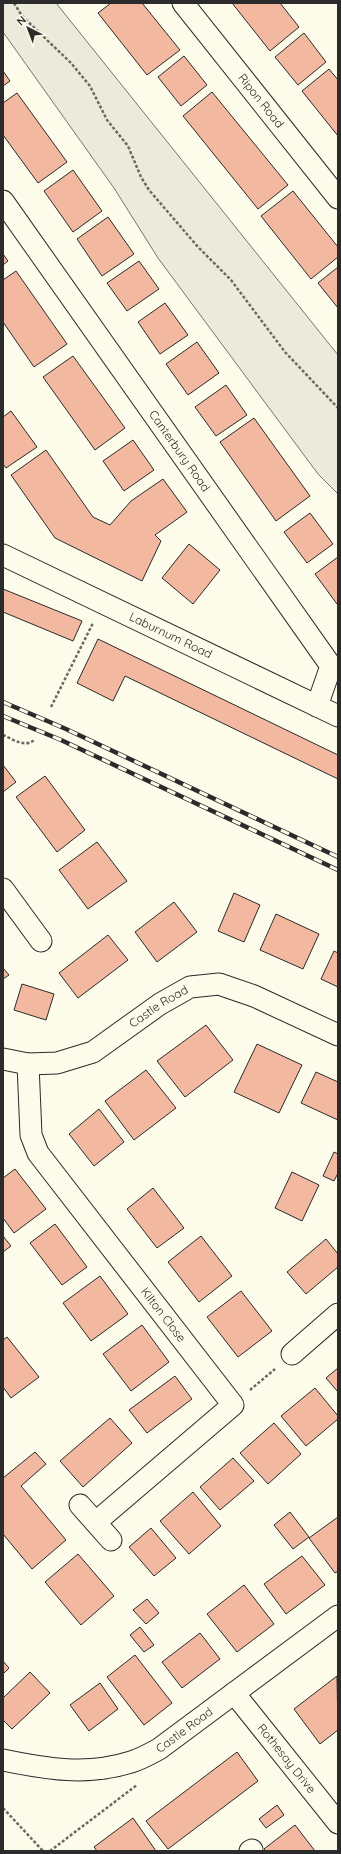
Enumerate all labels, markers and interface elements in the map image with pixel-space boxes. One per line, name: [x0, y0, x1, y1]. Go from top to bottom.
north arrow: [8, 8, 48, 48]
text: N: [14, 13, 29, 28]
street label: Ripon Road: [235, 70, 287, 131]
street label: Canterbury Road: [146, 407, 214, 494]
street label: Laburnum Road: [127, 609, 215, 661]
street label: Castle Road: [126, 982, 191, 1031]
street label: Kilton Close: [138, 1284, 190, 1345]
street label: Castle Road: [152, 1704, 215, 1756]
street label: Rothesay Drive: [254, 1720, 319, 1796]

